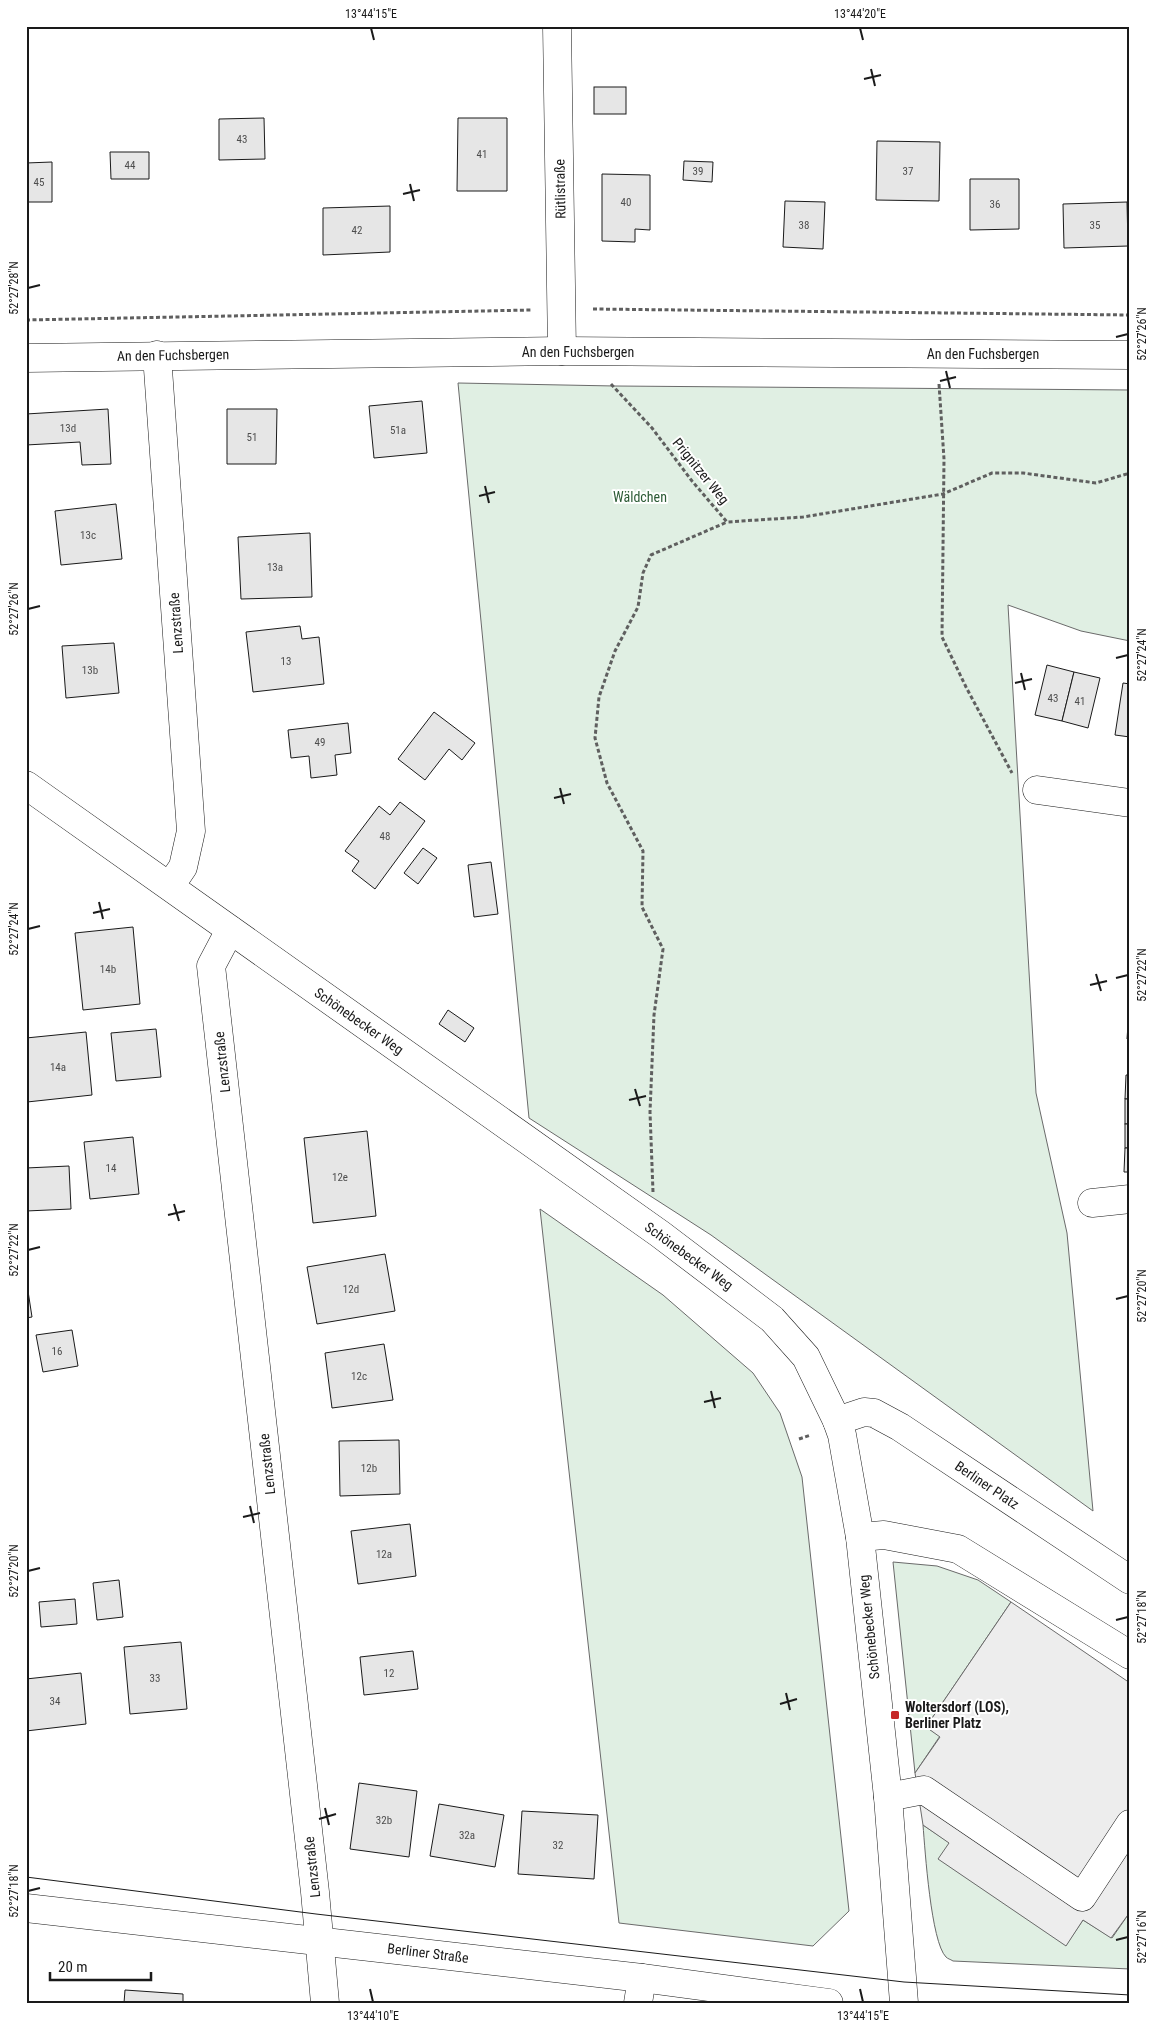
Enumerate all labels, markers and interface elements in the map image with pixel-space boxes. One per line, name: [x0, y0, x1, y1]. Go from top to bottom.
text: 13°44'15"E: [345, 7, 397, 21]
text: 13°44'20"E: [834, 7, 886, 21]
house number: 43: [237, 133, 247, 146]
house number: 41: [477, 148, 487, 161]
house number: 44: [125, 159, 136, 172]
street label: Rütlistraße: [551, 159, 569, 219]
house number: 39: [693, 165, 703, 178]
house number: 37: [903, 165, 913, 178]
house number: 45: [34, 176, 44, 189]
house number: 40: [621, 196, 631, 209]
house number: 36: [990, 198, 1000, 211]
house number: 38: [799, 219, 809, 232]
house number: 35: [1090, 219, 1100, 232]
house number: 42: [352, 224, 362, 237]
text: 52°27'28"N: [7, 261, 21, 315]
text: 52°27'26"N: [1135, 307, 1149, 361]
street label: An den Fuchsbergen: [522, 344, 634, 360]
street label: An den Fuchsbergen: [117, 346, 229, 364]
street label: An den Fuchsbergen: [927, 346, 1039, 362]
house number: 13d: [60, 422, 76, 435]
house number: 51a: [390, 424, 406, 437]
house number: 51: [247, 431, 257, 444]
street label: Prignitzer Weg: [670, 435, 732, 507]
park label: Wäldchen: [613, 489, 667, 505]
house number: 13c: [80, 529, 96, 542]
house number: 13a: [267, 561, 283, 574]
text: 52°27'26"N: [7, 582, 21, 636]
street label: Lenzstraße: [166, 591, 186, 654]
text: 52°27'24"N: [1135, 628, 1149, 682]
house number: 13: [281, 655, 291, 668]
house number: 13b: [82, 664, 98, 677]
house number: 43: [1048, 692, 1058, 705]
house number: 41: [1075, 695, 1085, 708]
house number: 49: [315, 736, 325, 749]
house number: 48: [380, 830, 390, 843]
text: 52°27'24"N: [7, 902, 21, 956]
text: 52°27'22"N: [1135, 948, 1149, 1002]
house number: 14b: [100, 963, 116, 976]
street label: Schönebecker Weg: [311, 984, 407, 1058]
street label: Lenzstraße: [211, 1030, 233, 1093]
house number: 14a: [50, 1061, 66, 1074]
house number: 14: [106, 1162, 117, 1175]
house number: 12e: [332, 1171, 348, 1184]
street label: Schönebecker Weg: [642, 1219, 736, 1293]
text: 52°27'22"N: [7, 1223, 21, 1277]
text: 52°27'20"N: [1135, 1269, 1149, 1323]
house number: 12d: [343, 1283, 359, 1296]
house number: 16: [52, 1345, 62, 1358]
house number: 12c: [351, 1370, 367, 1383]
street label: Lenzstraße: [256, 1432, 278, 1495]
street label: Berliner Platz: [952, 1458, 1022, 1512]
house number: 12b: [361, 1462, 377, 1475]
text: 52°27'20"N: [7, 1544, 21, 1598]
house number: 12a: [376, 1548, 392, 1561]
street label: Schönebecker Weg: [856, 1574, 882, 1680]
text: 52°27'18"N: [1135, 1590, 1149, 1644]
house number: 12: [384, 1667, 394, 1680]
house number: 33: [150, 1672, 160, 1685]
house number: 34: [50, 1695, 61, 1708]
place label: Woltersdorf (LOS), Berliner Platz: [905, 1699, 1009, 1731]
marker: Woltersdorf (LOS), Berliner Platz: [889, 1709, 901, 1721]
house number: 32b: [376, 1814, 392, 1827]
house number: 32a: [459, 1829, 475, 1842]
street label: Lenzstraße: [301, 1835, 323, 1898]
house number: 32: [553, 1839, 563, 1852]
text: 52°27'18"N: [7, 1864, 21, 1918]
text: 52°27'16"N: [1135, 1910, 1149, 1964]
street label: Berliner Straße: [386, 1940, 470, 1966]
scale bar: [50, 1949, 151, 1981]
text: 20 m: [58, 1958, 88, 1976]
text: 13°44'10"E: [347, 2009, 399, 2023]
text: 13°44'15"E: [837, 2009, 889, 2023]

